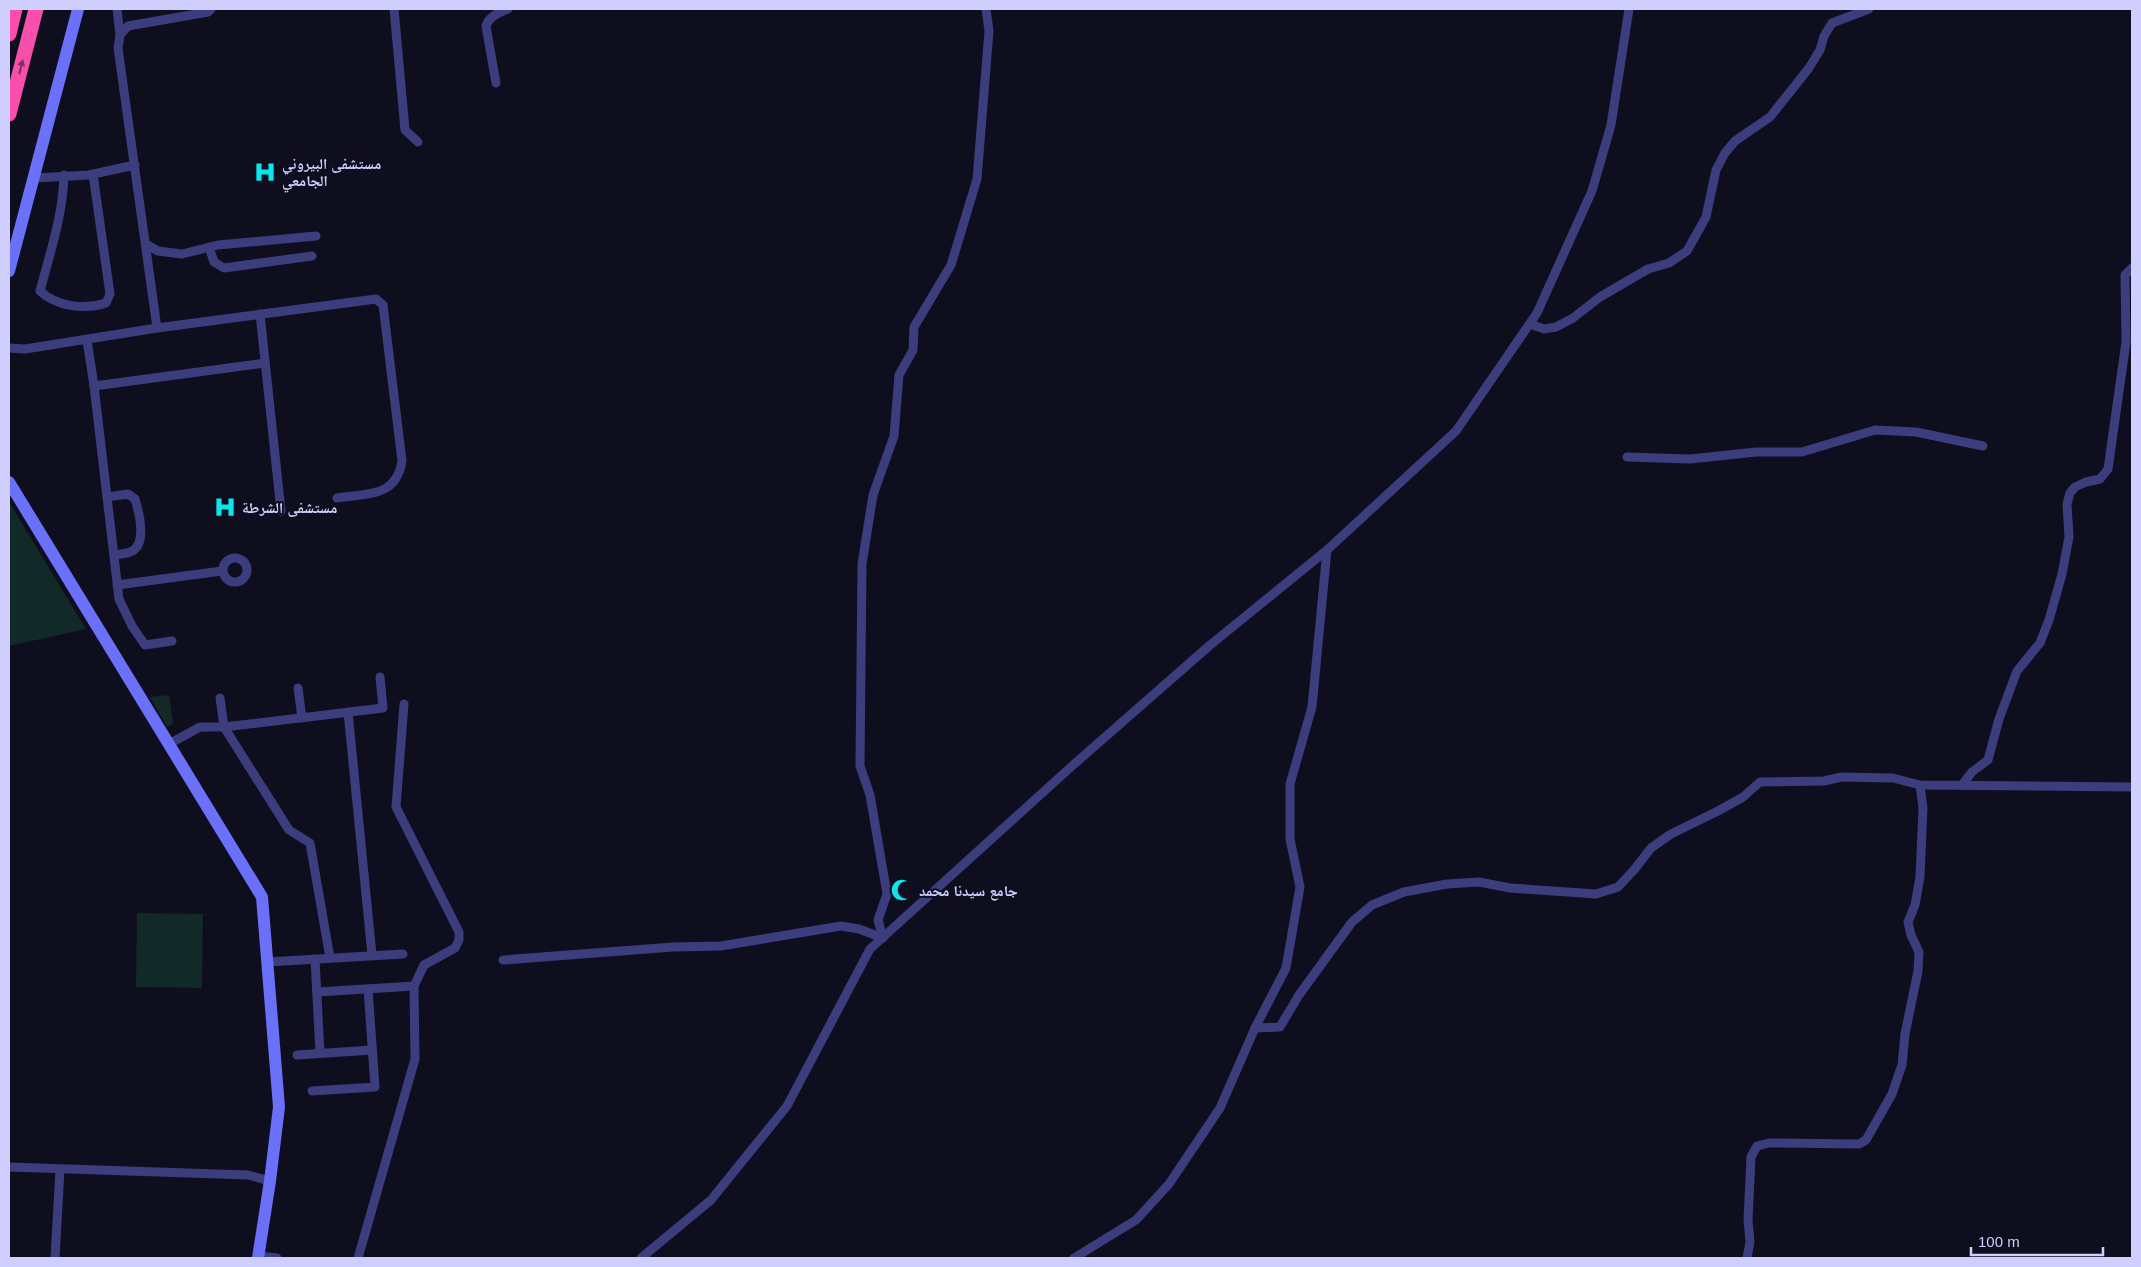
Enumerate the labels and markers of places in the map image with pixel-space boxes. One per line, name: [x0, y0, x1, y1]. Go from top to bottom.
place label: مستشفى البيروني الجامعي: [282, 155, 381, 192]
hospital icon: مستشفى البيروني الجامعي: [252, 159, 278, 185]
hospital icon: مستشفى الشرطة: [212, 494, 238, 520]
place label: مستشفى الشرطة: [242, 499, 337, 517]
mosque icon: جامع سيدنا محمد: [889, 877, 915, 903]
place label: جامع سيدنا محمد: [919, 882, 1018, 901]

